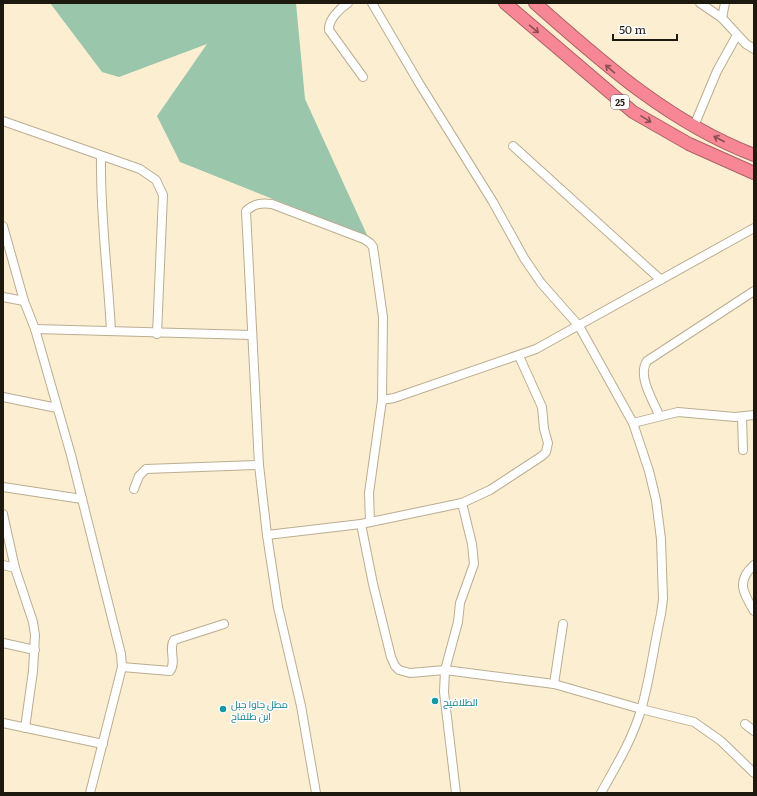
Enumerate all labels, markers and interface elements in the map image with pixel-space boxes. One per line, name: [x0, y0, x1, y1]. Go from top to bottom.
scale bar: [613, 16, 677, 42]
text: 50 m: [619, 20, 646, 38]
one-way arrow: [529, 24, 539, 33]
one-way arrow: [605, 64, 615, 73]
road number: 25: [611, 95, 629, 109]
one-way arrow: [640, 116, 652, 124]
one-way arrow: [713, 134, 725, 142]
place label: الطلافيح: [443, 694, 478, 709]
place label: مطل جاوا جبل ابن طلفاح: [231, 696, 288, 723]
marker: الطلافيح: [430, 696, 440, 706]
marker: مطل جاوا جبل ابن طلفاح: [218, 704, 228, 714]

